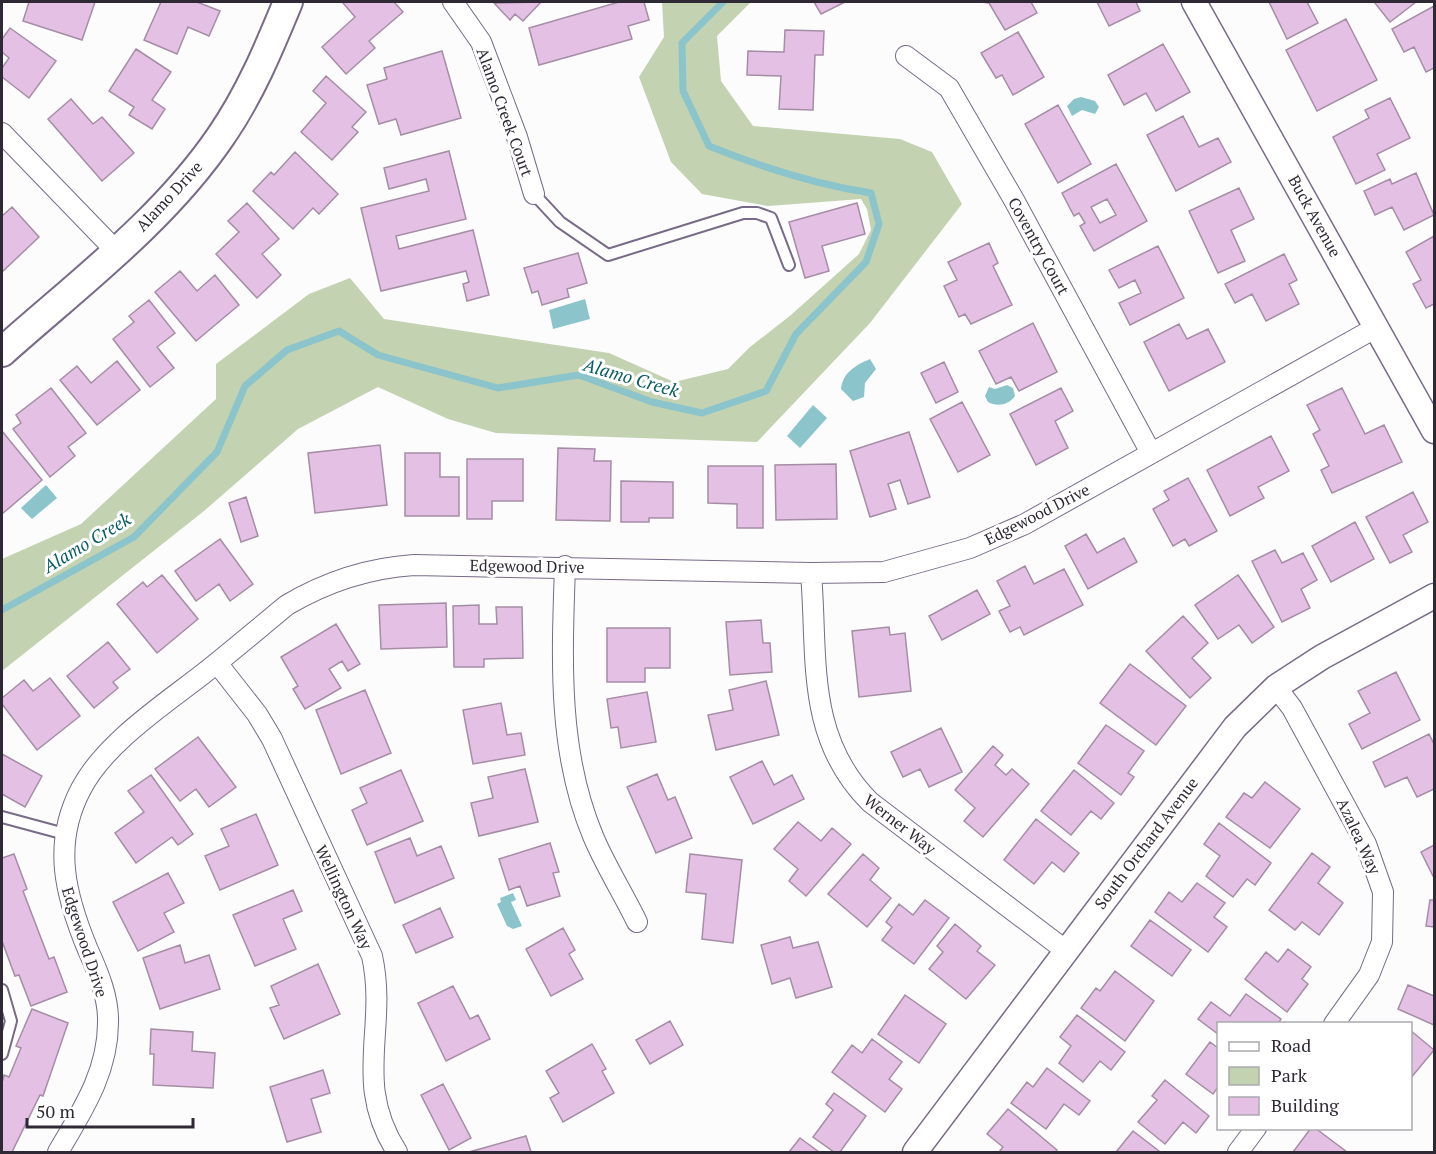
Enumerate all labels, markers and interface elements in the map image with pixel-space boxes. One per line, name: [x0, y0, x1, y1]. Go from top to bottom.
street label: Alamo Creek Court: [472, 45, 538, 179]
street label: Alamo Drive: [131, 156, 207, 236]
street label: Buck Avenue: [1283, 171, 1347, 261]
street label: Coventry Court: [1003, 193, 1075, 299]
water label: Alamo Creek: [580, 352, 682, 402]
street label: Edgewood Drive: [981, 478, 1093, 550]
water label: Alamo Creek: [37, 506, 135, 578]
street label: Edgewood Drive: [469, 554, 585, 578]
street label: South Orchard Avenue: [1089, 773, 1203, 913]
street label: Werner Way: [859, 789, 941, 860]
street label: Azalea Way: [1332, 794, 1387, 879]
street label: Wellington Way: [310, 841, 378, 953]
street label: Edgewood Drive: [57, 884, 113, 1000]
legend: [1217, 1022, 1412, 1130]
text: Road: [1271, 1033, 1311, 1057]
text: Park: [1271, 1063, 1308, 1087]
scale bar: [27, 1091, 194, 1129]
text: Building: [1271, 1093, 1339, 1117]
text: 50 m: [36, 1099, 76, 1123]

